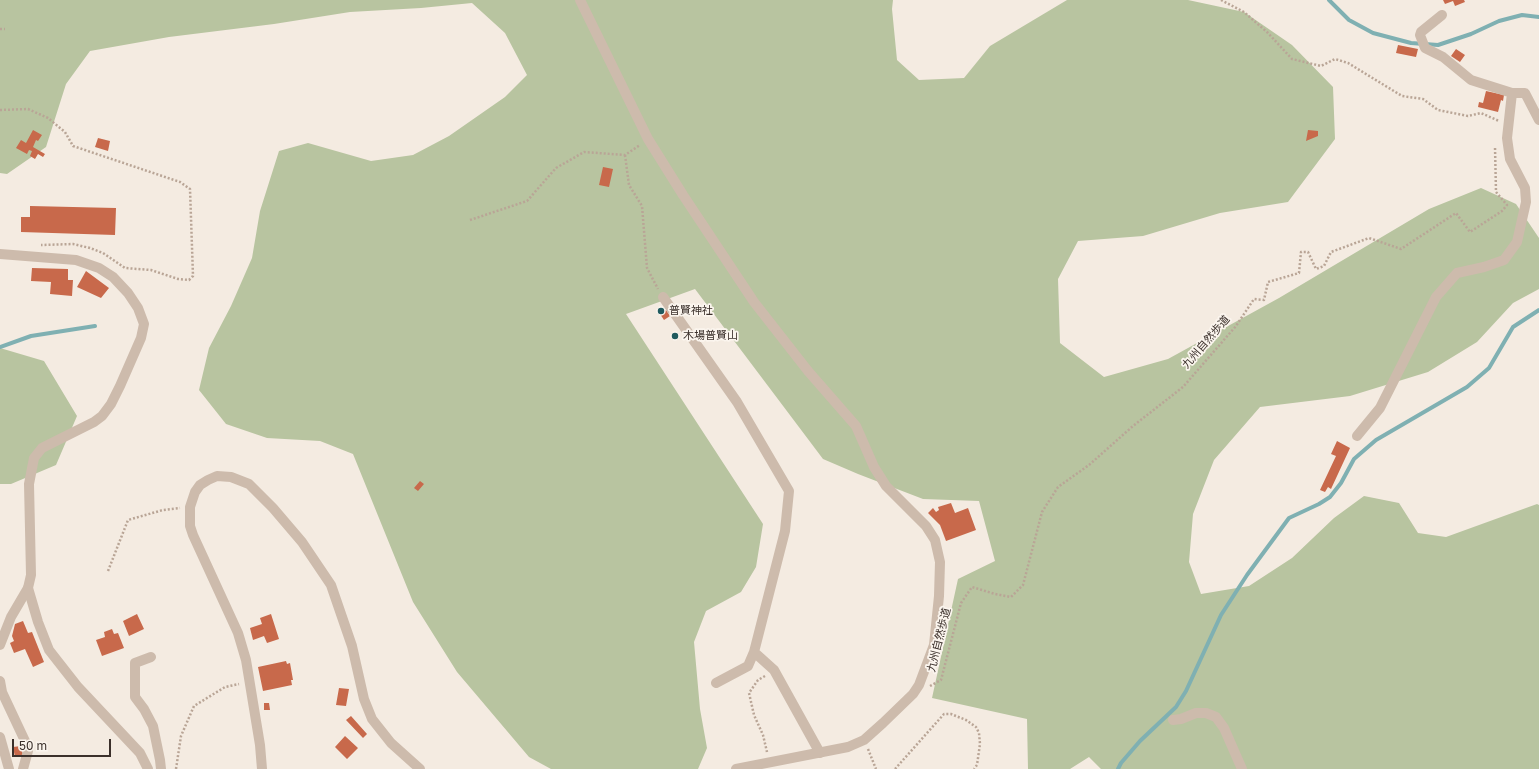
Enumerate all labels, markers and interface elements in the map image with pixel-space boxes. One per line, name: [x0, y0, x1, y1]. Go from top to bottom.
place label: 普賢神社: [669, 304, 713, 318]
marker: 普賢神社: [656, 306, 666, 316]
street label: 九州自然歩道: [1179, 313, 1233, 371]
place label: 木場普賢山: [683, 329, 738, 343]
marker: 木場普賢山: [670, 331, 680, 341]
street label: 九州自然歩道: [925, 606, 953, 674]
scale bar: [14, 731, 113, 757]
text: 50 m: [19, 738, 47, 753]

